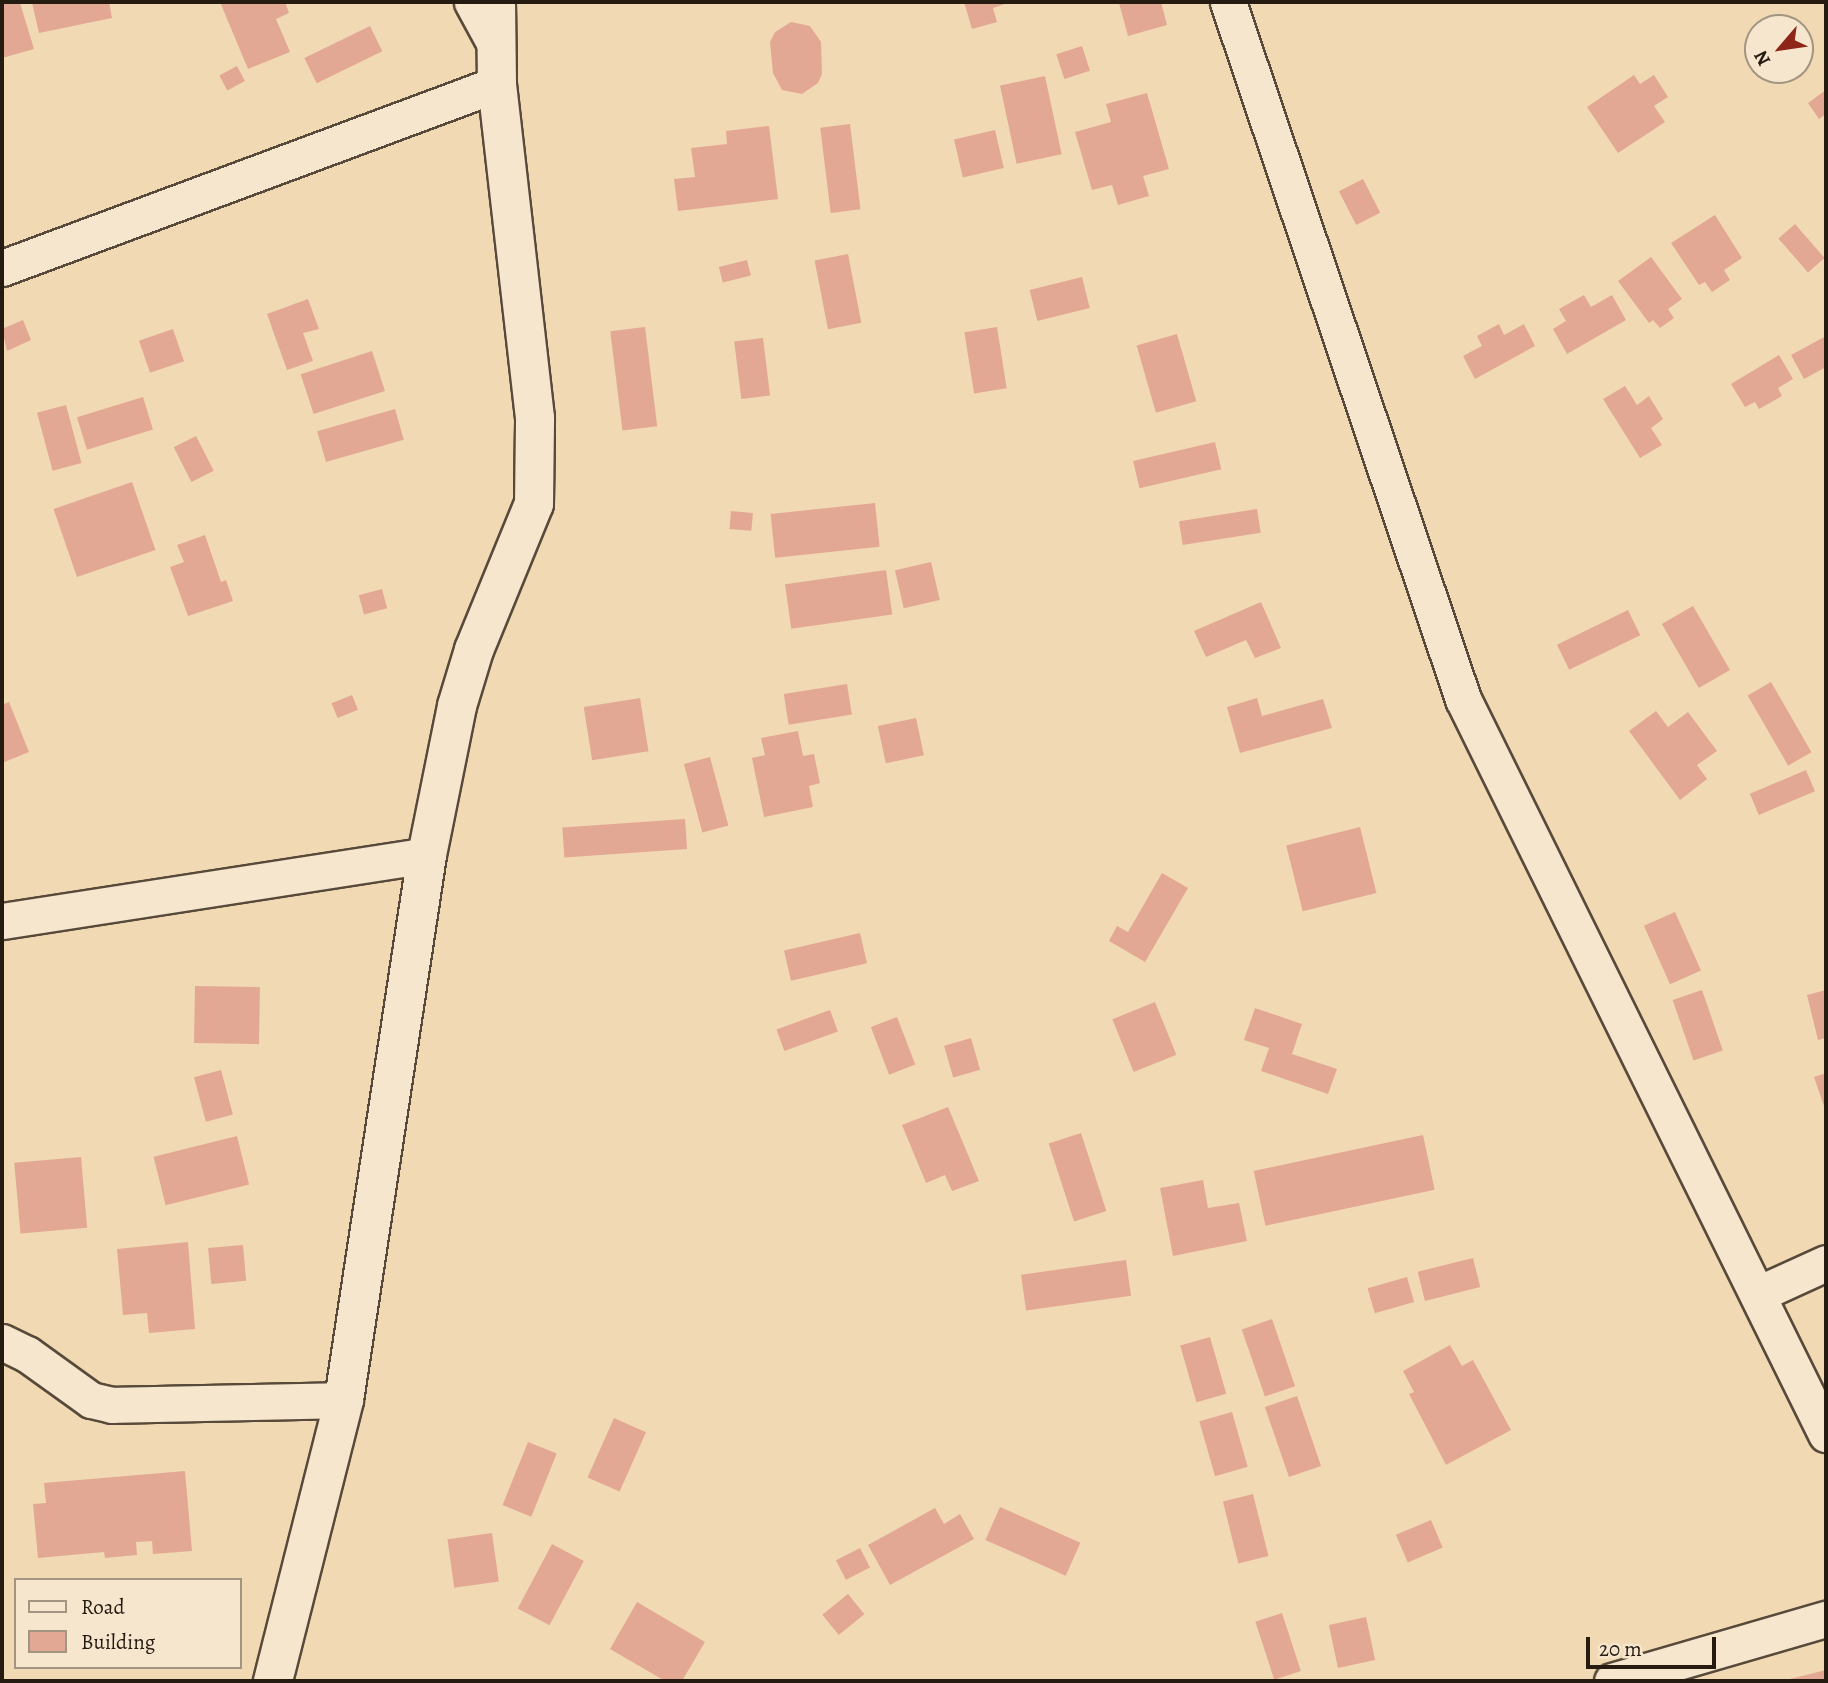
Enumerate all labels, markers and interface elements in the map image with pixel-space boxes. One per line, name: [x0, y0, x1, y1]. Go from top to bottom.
north arrow: [1744, 14, 1814, 84]
text: N: [1748, 46, 1777, 71]
legend: [14, 1578, 242, 1669]
text: Road: [81, 1593, 125, 1621]
scale bar: [1590, 1624, 1720, 1668]
text: Building: [81, 1628, 155, 1656]
text: 20 m: [1599, 1635, 1642, 1663]

